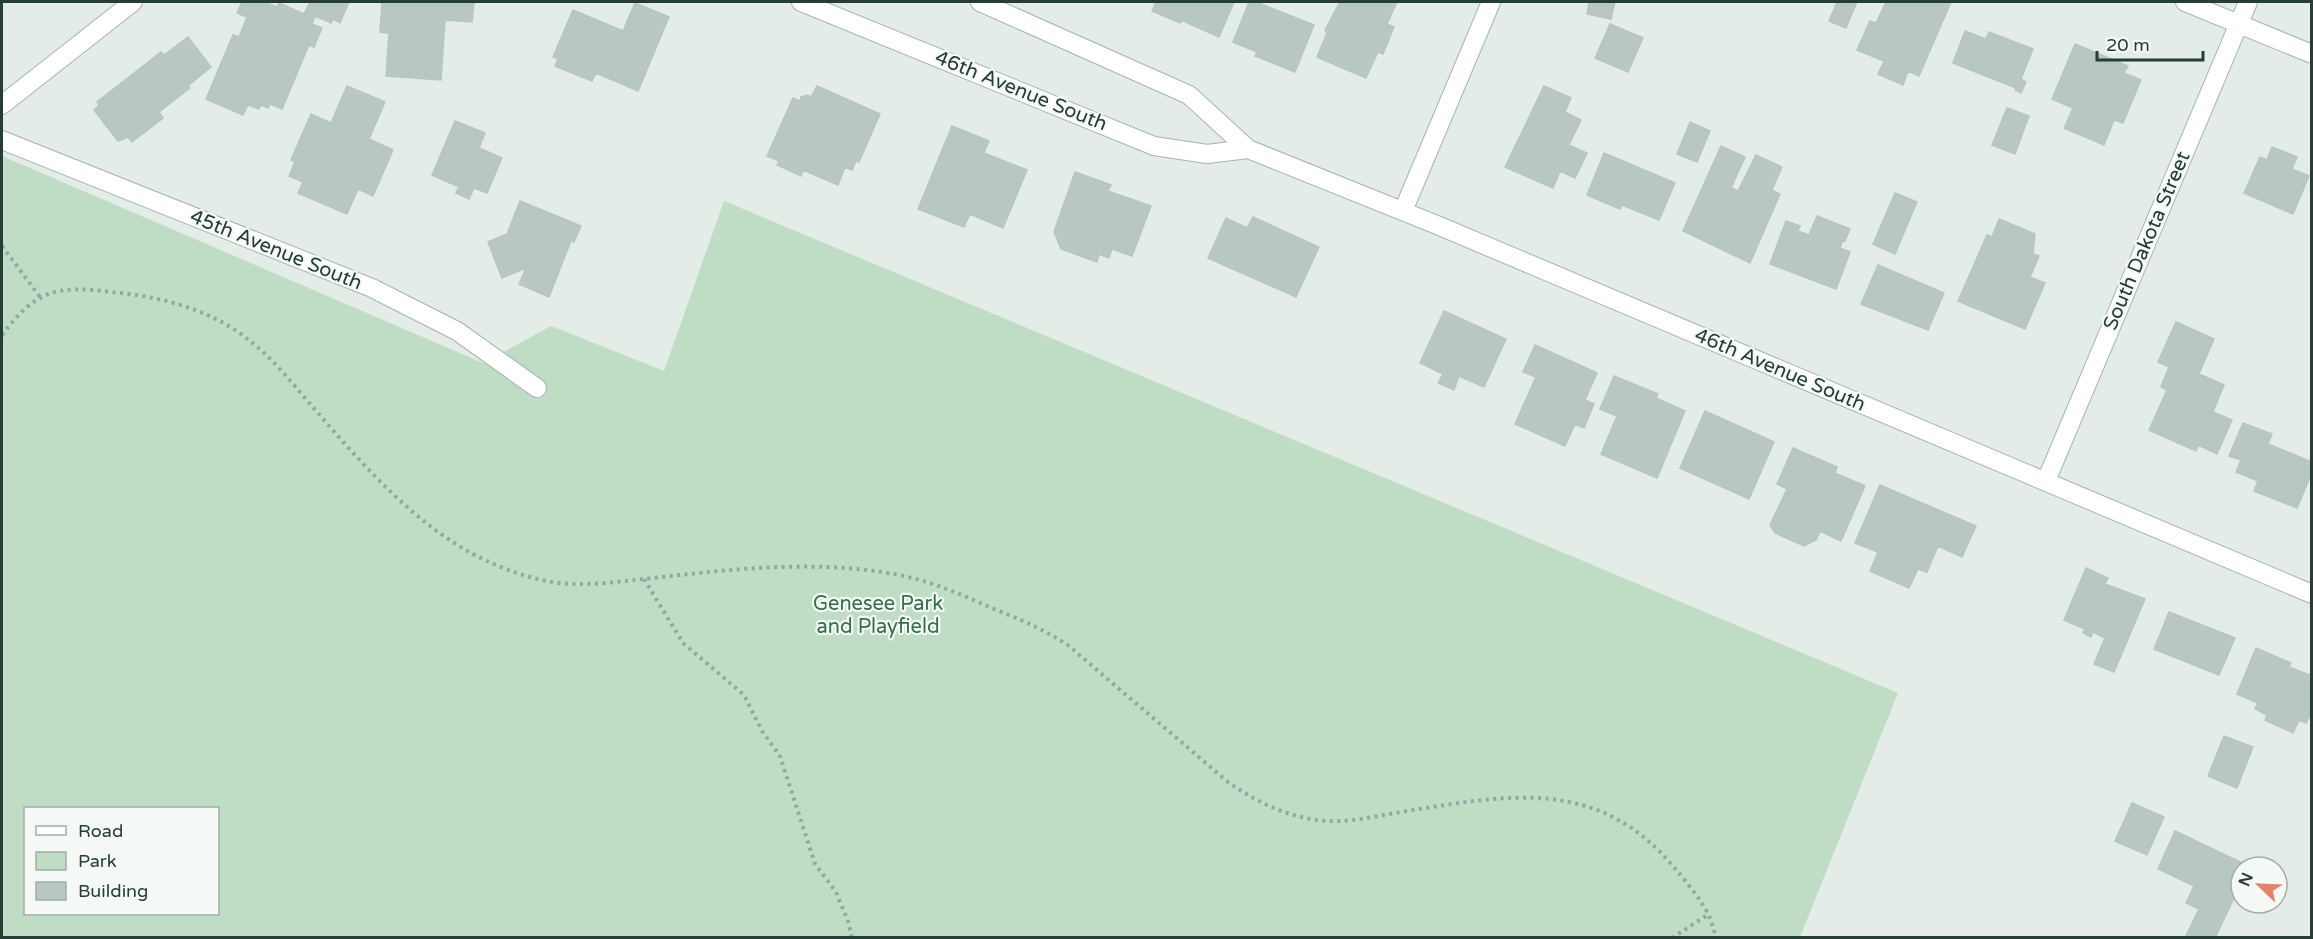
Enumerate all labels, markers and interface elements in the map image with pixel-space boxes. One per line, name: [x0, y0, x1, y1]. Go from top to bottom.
scale bar: [2097, 24, 2204, 62]
text: 20 m: [2106, 34, 2150, 56]
street label: 46th Avenue South: [931, 46, 1111, 136]
street label: South Dakota Street: [2098, 148, 2196, 334]
street label: 45th Avenue South: [186, 205, 366, 295]
street label: 46th Avenue South: [1691, 323, 1869, 417]
park label: Genesee Park and Playfield: [813, 592, 943, 639]
legend: [24, 807, 219, 915]
text: Road: [78, 820, 123, 842]
text: Park: [78, 850, 117, 872]
north arrow: [2229, 855, 2289, 915]
text: N: [2234, 870, 2258, 889]
text: Building: [78, 880, 148, 902]

